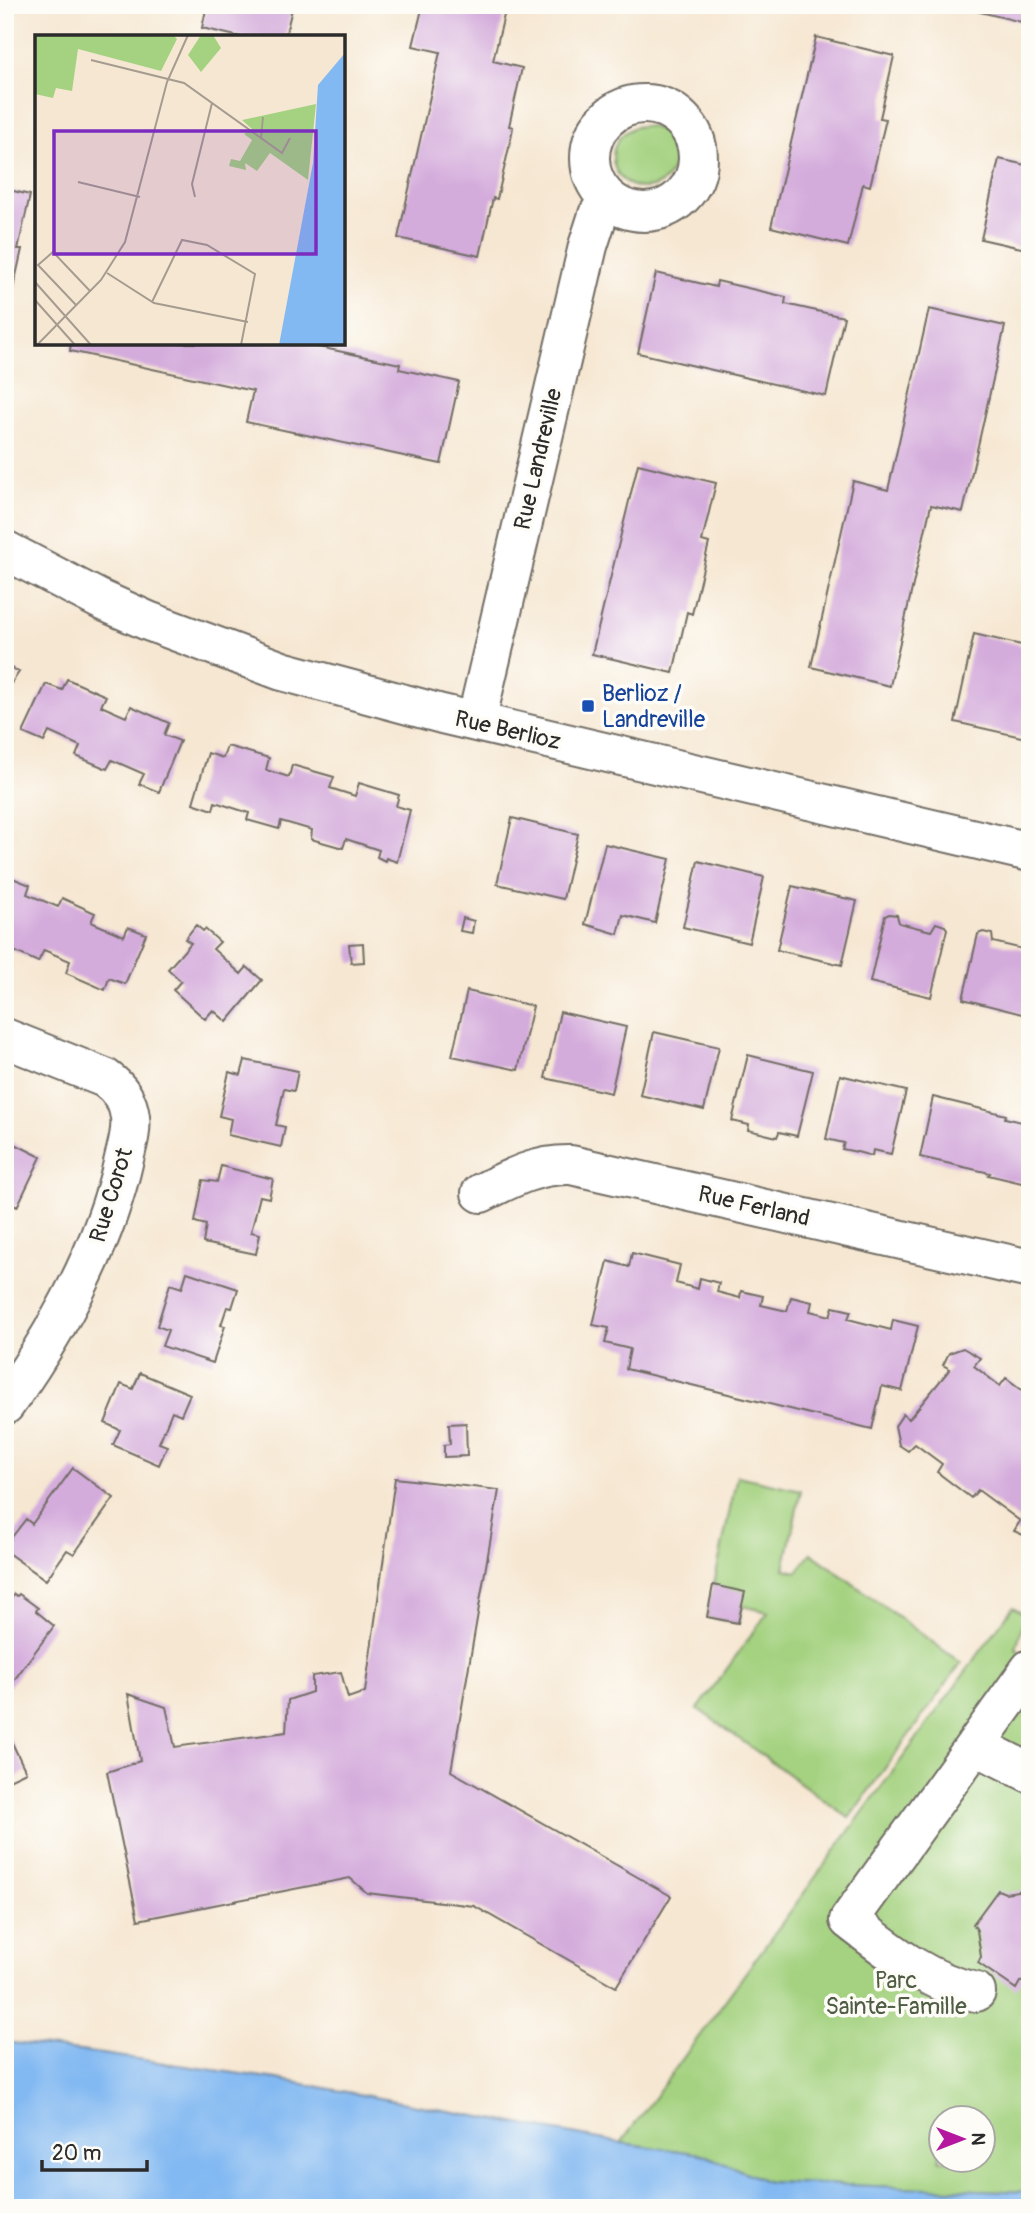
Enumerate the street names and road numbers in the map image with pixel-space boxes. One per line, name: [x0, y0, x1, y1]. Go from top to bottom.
street label: Rue Landreville: [508, 385, 569, 533]
street label: Rue Berlioz: [452, 704, 564, 756]
street label: Rue Corot: [83, 1144, 139, 1246]
street label: Rue Ferland: [695, 1179, 813, 1233]

